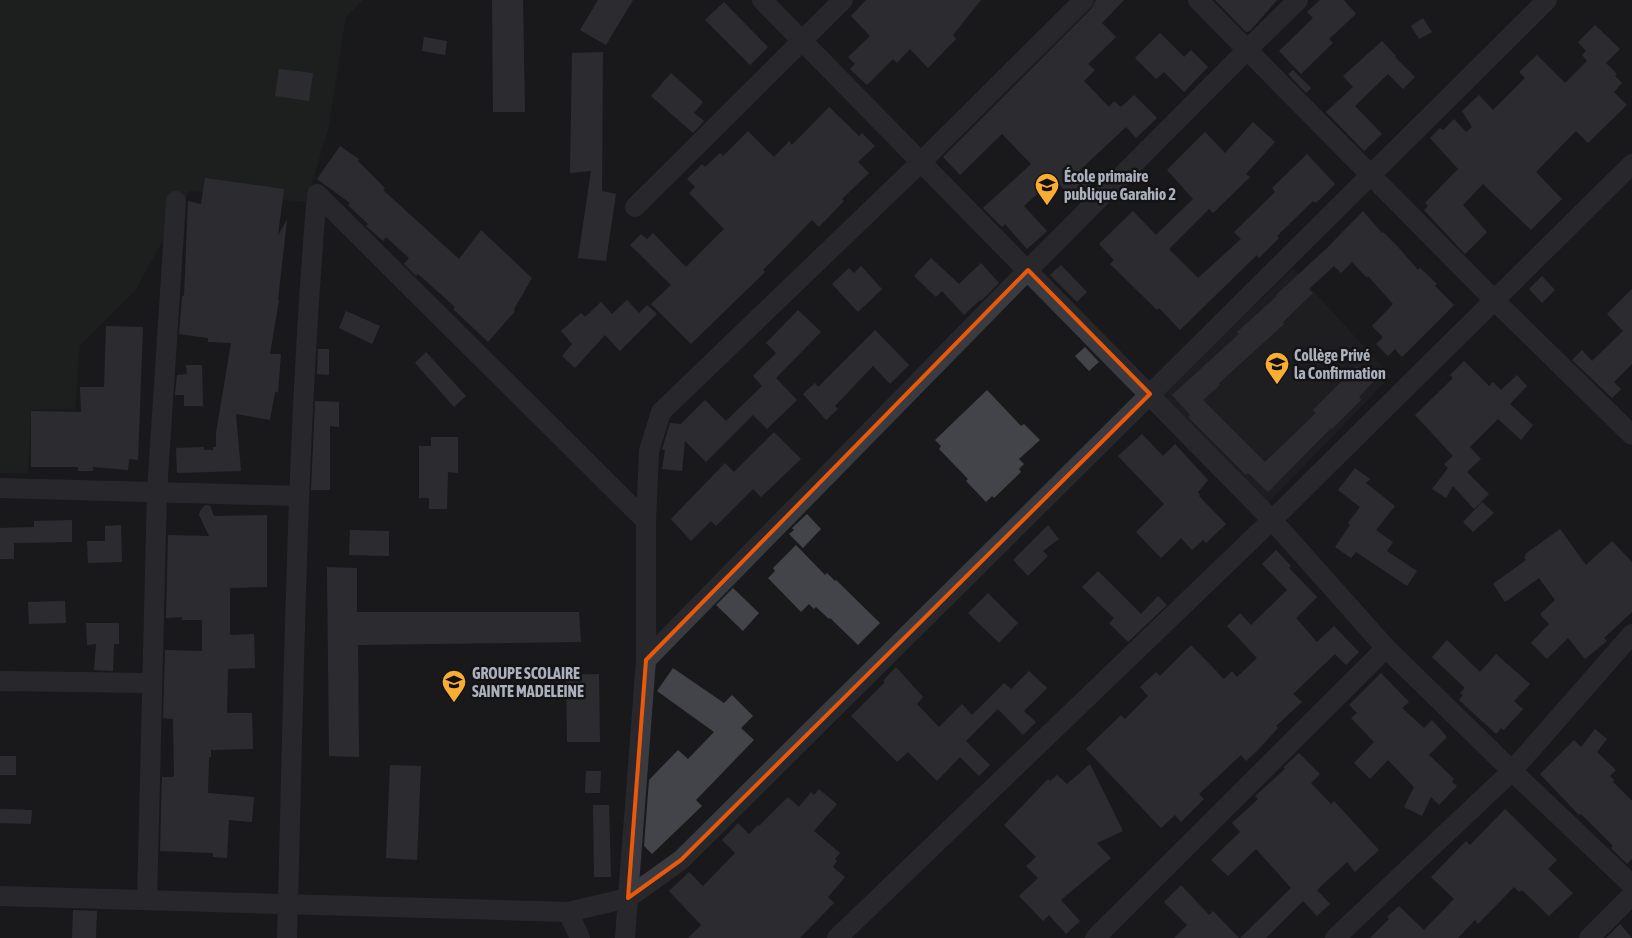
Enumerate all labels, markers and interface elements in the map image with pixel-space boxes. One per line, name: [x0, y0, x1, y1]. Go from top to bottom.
place label: École primaire publique Garahio 2: [1064, 167, 1176, 203]
school or university icon: École primaire publique Garahio 2: [1034, 172, 1060, 206]
place label: Collège Privé la Confirmation: [1294, 346, 1386, 382]
school or university icon: Collège Privé la Confirmation: [1264, 351, 1290, 385]
place label: GROUPE SCOLAIRE SAINTE MADELEINE: [472, 664, 584, 700]
school or university icon: GROUPE SCOLAIRE SAINTE MADELEINE: [441, 669, 467, 703]

